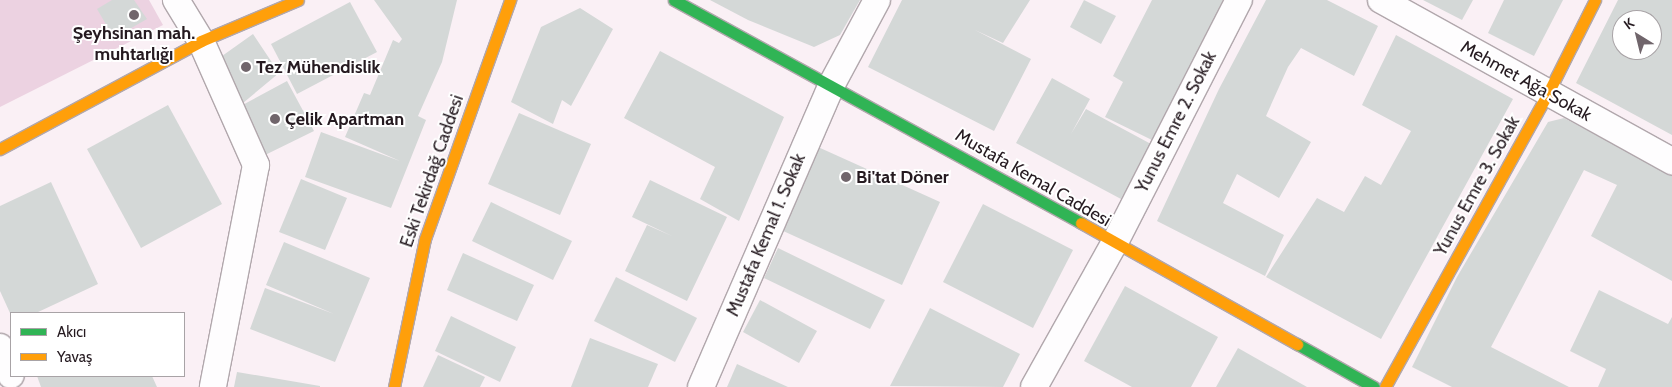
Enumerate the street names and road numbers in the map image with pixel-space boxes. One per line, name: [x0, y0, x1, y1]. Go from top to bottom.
street label: Mehmet Ağa Sokak: [1457, 36, 1595, 126]
street label: Yunus Emre 2. Sokak: [1131, 48, 1221, 196]
street label: Eski Tekirdağ Caddesi: [396, 92, 468, 250]
street label: Yunus Emre 3. Sokak: [1430, 112, 1524, 260]
street label: Mustafa Kemal Caddesi: [951, 125, 1115, 231]
street label: Mustafa Kemal 1. Sokak: [722, 150, 810, 320]

